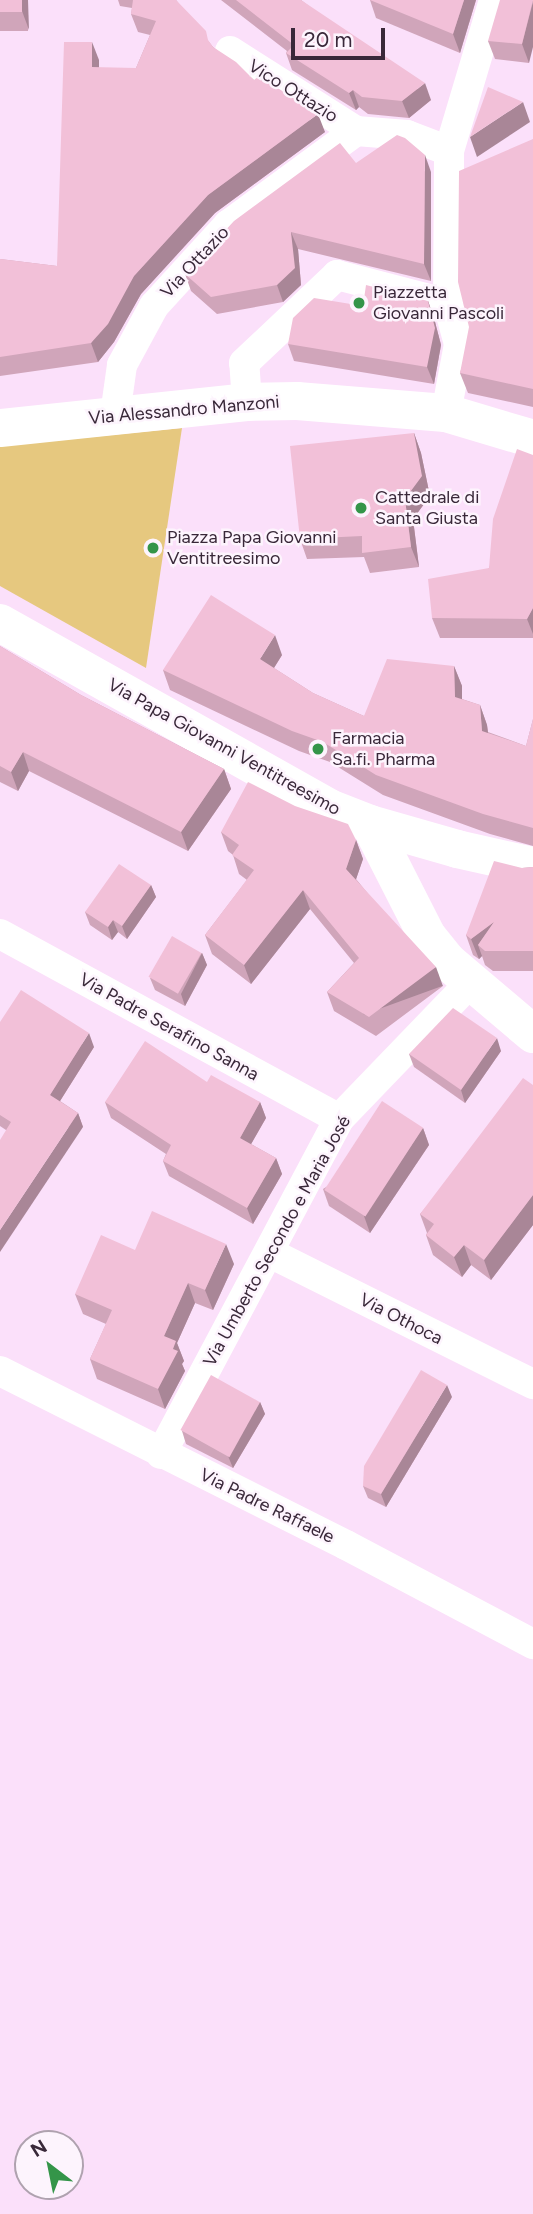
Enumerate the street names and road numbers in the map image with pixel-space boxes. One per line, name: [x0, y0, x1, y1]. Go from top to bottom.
street label: Vico Ottazio: [244, 55, 342, 127]
street label: Via Ottazio: [156, 222, 234, 302]
street label: Via Alessandro Manzoni: [88, 391, 280, 429]
street label: Via Papa Giovanni Ventitreesimo: [104, 674, 344, 820]
street label: Via Padre Serafino Sanna: [75, 969, 263, 1085]
street label: Via Umberto Secondo e Maria José: [199, 1112, 355, 1370]
street label: Via Othoca: [356, 1289, 446, 1349]
street label: Via Padre Raffaele: [196, 1464, 338, 1548]

